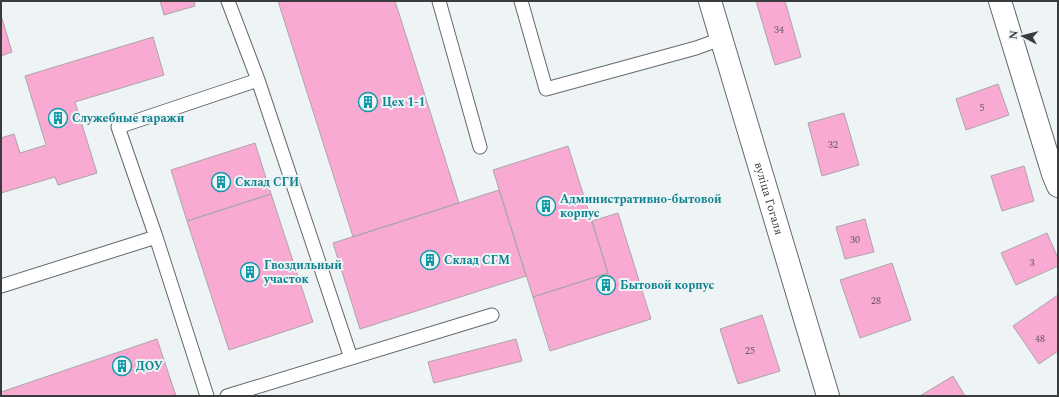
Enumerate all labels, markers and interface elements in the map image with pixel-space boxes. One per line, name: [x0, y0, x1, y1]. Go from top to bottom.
north arrow: [1003, 16, 1043, 56]
house number: 34: [774, 22, 784, 38]
text: N: [1005, 29, 1023, 40]
building icon: Цех 1-1: [357, 91, 379, 113]
place label: Цех 1-1: [382, 93, 425, 112]
house number: 5: [980, 100, 985, 116]
building icon: Служебные гаражи: [47, 107, 69, 129]
place label: Служебные гаражи: [72, 109, 185, 128]
house number: 32: [828, 137, 838, 153]
street label: вуліца Гогаля: [749, 160, 788, 237]
building icon: Склад СГИ: [210, 171, 232, 193]
place label: Склад СГИ: [235, 173, 299, 192]
place label: Административно-бытовой корпус: [560, 190, 722, 223]
building icon: Административно-бытовой корпус: [535, 195, 557, 217]
house number: 30: [850, 232, 860, 248]
building icon: Склад СГМ: [419, 249, 441, 271]
place label: Склад СГМ: [444, 251, 510, 270]
house number: 3: [1030, 255, 1035, 271]
place label: Гвоздильный участок: [263, 256, 342, 289]
building icon: Гвоздильный участок: [239, 261, 261, 283]
building icon: Бытовой корпус: [595, 274, 617, 296]
place label: Бытовой корпус: [620, 276, 714, 295]
house number: 28: [871, 293, 881, 309]
house number: 48: [1035, 331, 1045, 347]
house number: 25: [745, 343, 755, 359]
building icon: ДОУ: [111, 355, 133, 377]
place label: ДОУ: [136, 357, 163, 376]

